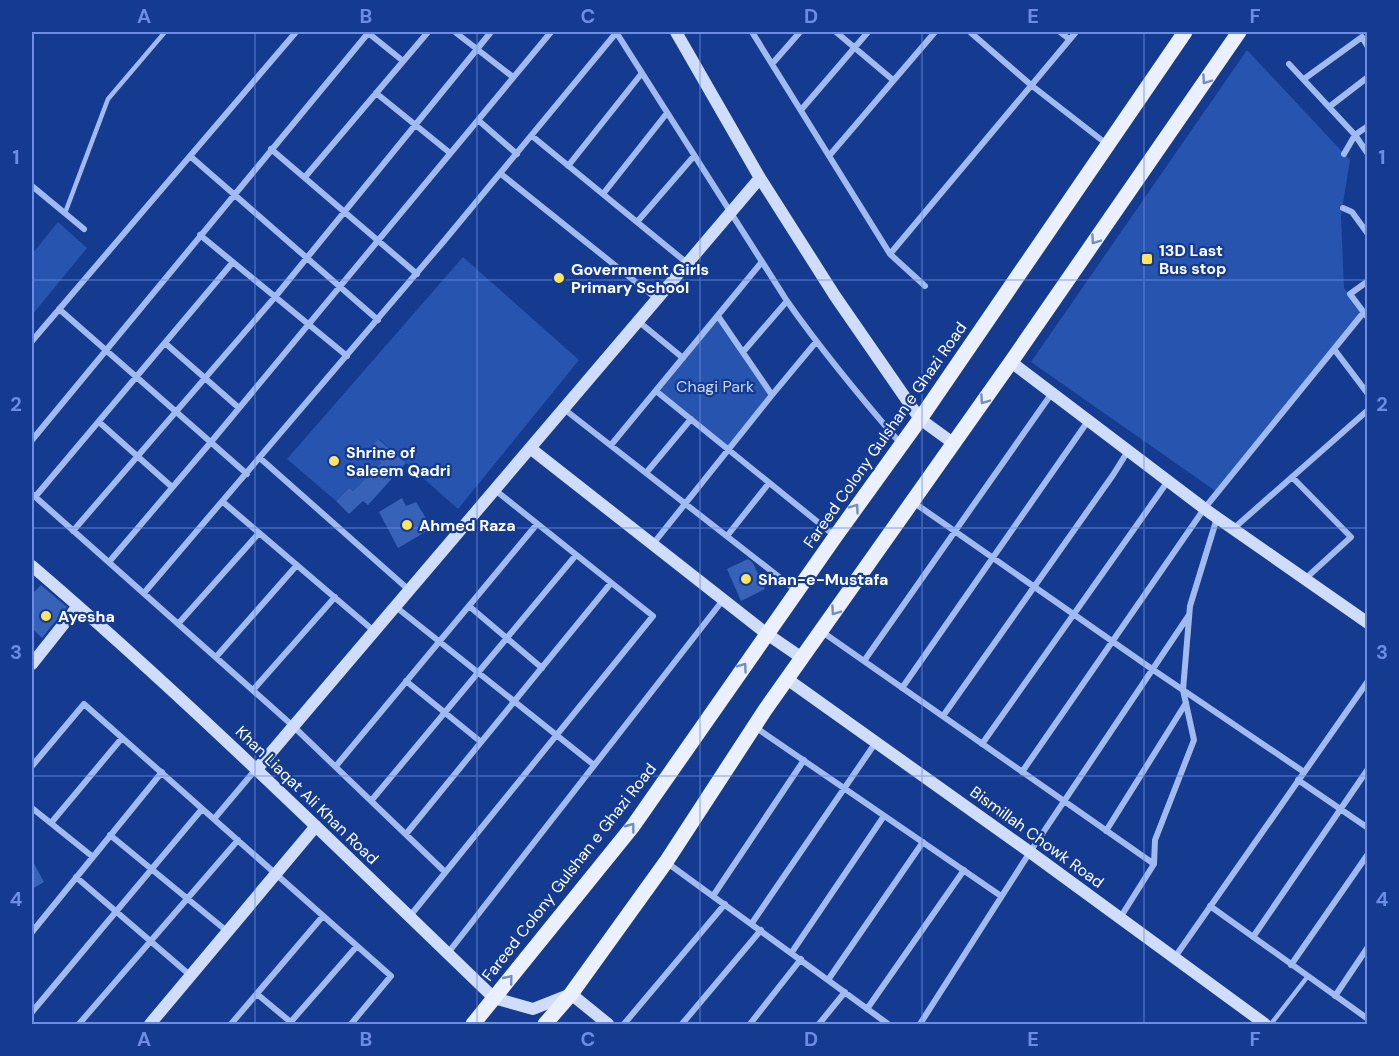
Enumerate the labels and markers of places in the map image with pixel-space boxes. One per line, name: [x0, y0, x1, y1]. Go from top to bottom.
place label: 13D Last Bus stop: [1159, 240, 1227, 279]
marker: 13D Last Bus stop: [1140, 252, 1154, 266]
place label: Government Girls Primary School: [571, 259, 709, 298]
marker: Government Girls Primary School: [552, 271, 566, 285]
place label: Shrine of Saleem Qadri: [346, 442, 451, 481]
marker: Shrine of Saleem Qadri: [327, 454, 341, 468]
place label: Ahmed Raza: [419, 515, 516, 536]
marker: Ahmed Raza: [400, 518, 414, 532]
place label: Shan-e-Mustafa: [758, 569, 888, 590]
marker: Shan-e-Mustafa: [739, 572, 753, 586]
place label: Ayesha: [58, 606, 115, 627]
marker: Ayesha: [39, 609, 53, 623]

